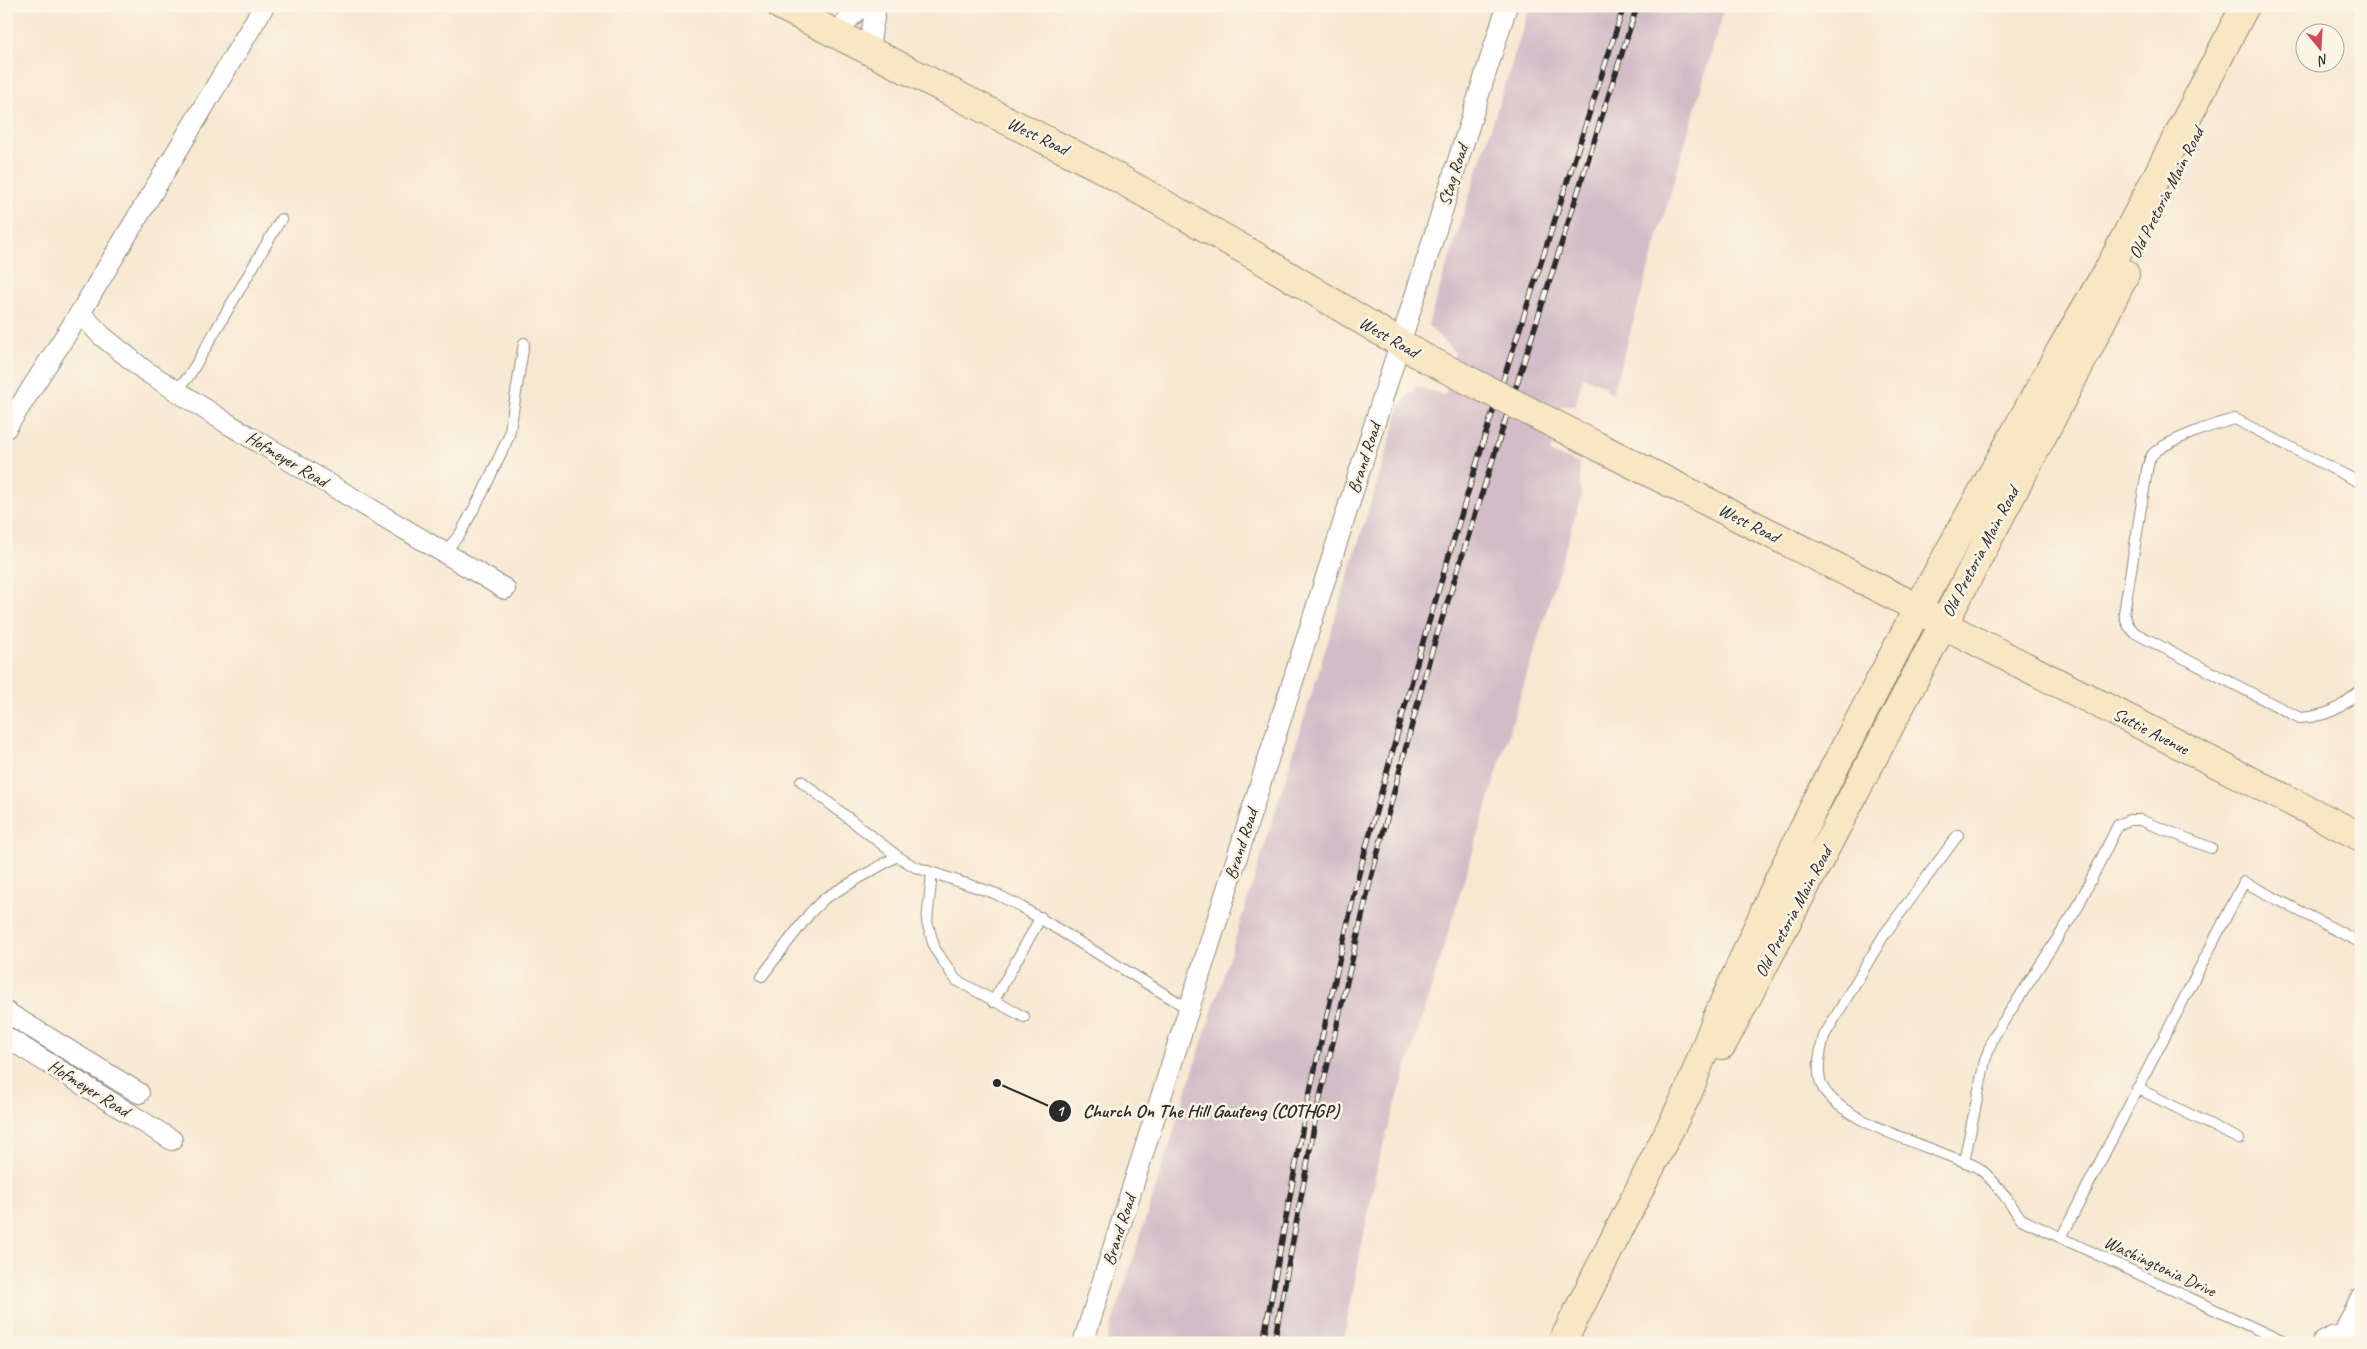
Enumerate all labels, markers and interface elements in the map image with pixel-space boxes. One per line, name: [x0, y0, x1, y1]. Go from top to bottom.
north arrow: [2294, 22, 2344, 72]
text: N: [2315, 50, 2331, 70]
street label: West Road: [1004, 112, 1075, 161]
street label: Old Pretoria Main Road: [2123, 121, 2210, 262]
street label: Stag Road: [1433, 139, 1474, 209]
street label: West Road: [1355, 311, 1425, 364]
street label: Brand Road: [1342, 417, 1387, 496]
street label: Hofmeyer Road: [242, 426, 334, 494]
street label: Old Pretoria Main Road: [1936, 480, 2025, 621]
street label: West Road: [1715, 498, 1786, 549]
street label: Suttie Avenue: [2109, 703, 2194, 760]
street label: Brand Road: [1219, 803, 1264, 882]
street label: Old Pretoria Main Road: [1749, 840, 1838, 981]
street label: Hofmeyer Road: [44, 1054, 136, 1123]
callout: Church On The Hill Gauteng (COTHGP): [1048, 1094, 1350, 1128]
text: Church On The Hill Gauteng (COTHGP): [1083, 1099, 1341, 1123]
text: 1: [1057, 1102, 1066, 1121]
street label: Brand Road: [1097, 1189, 1142, 1268]
street label: Washingtonia Drive: [2101, 1231, 2220, 1302]

